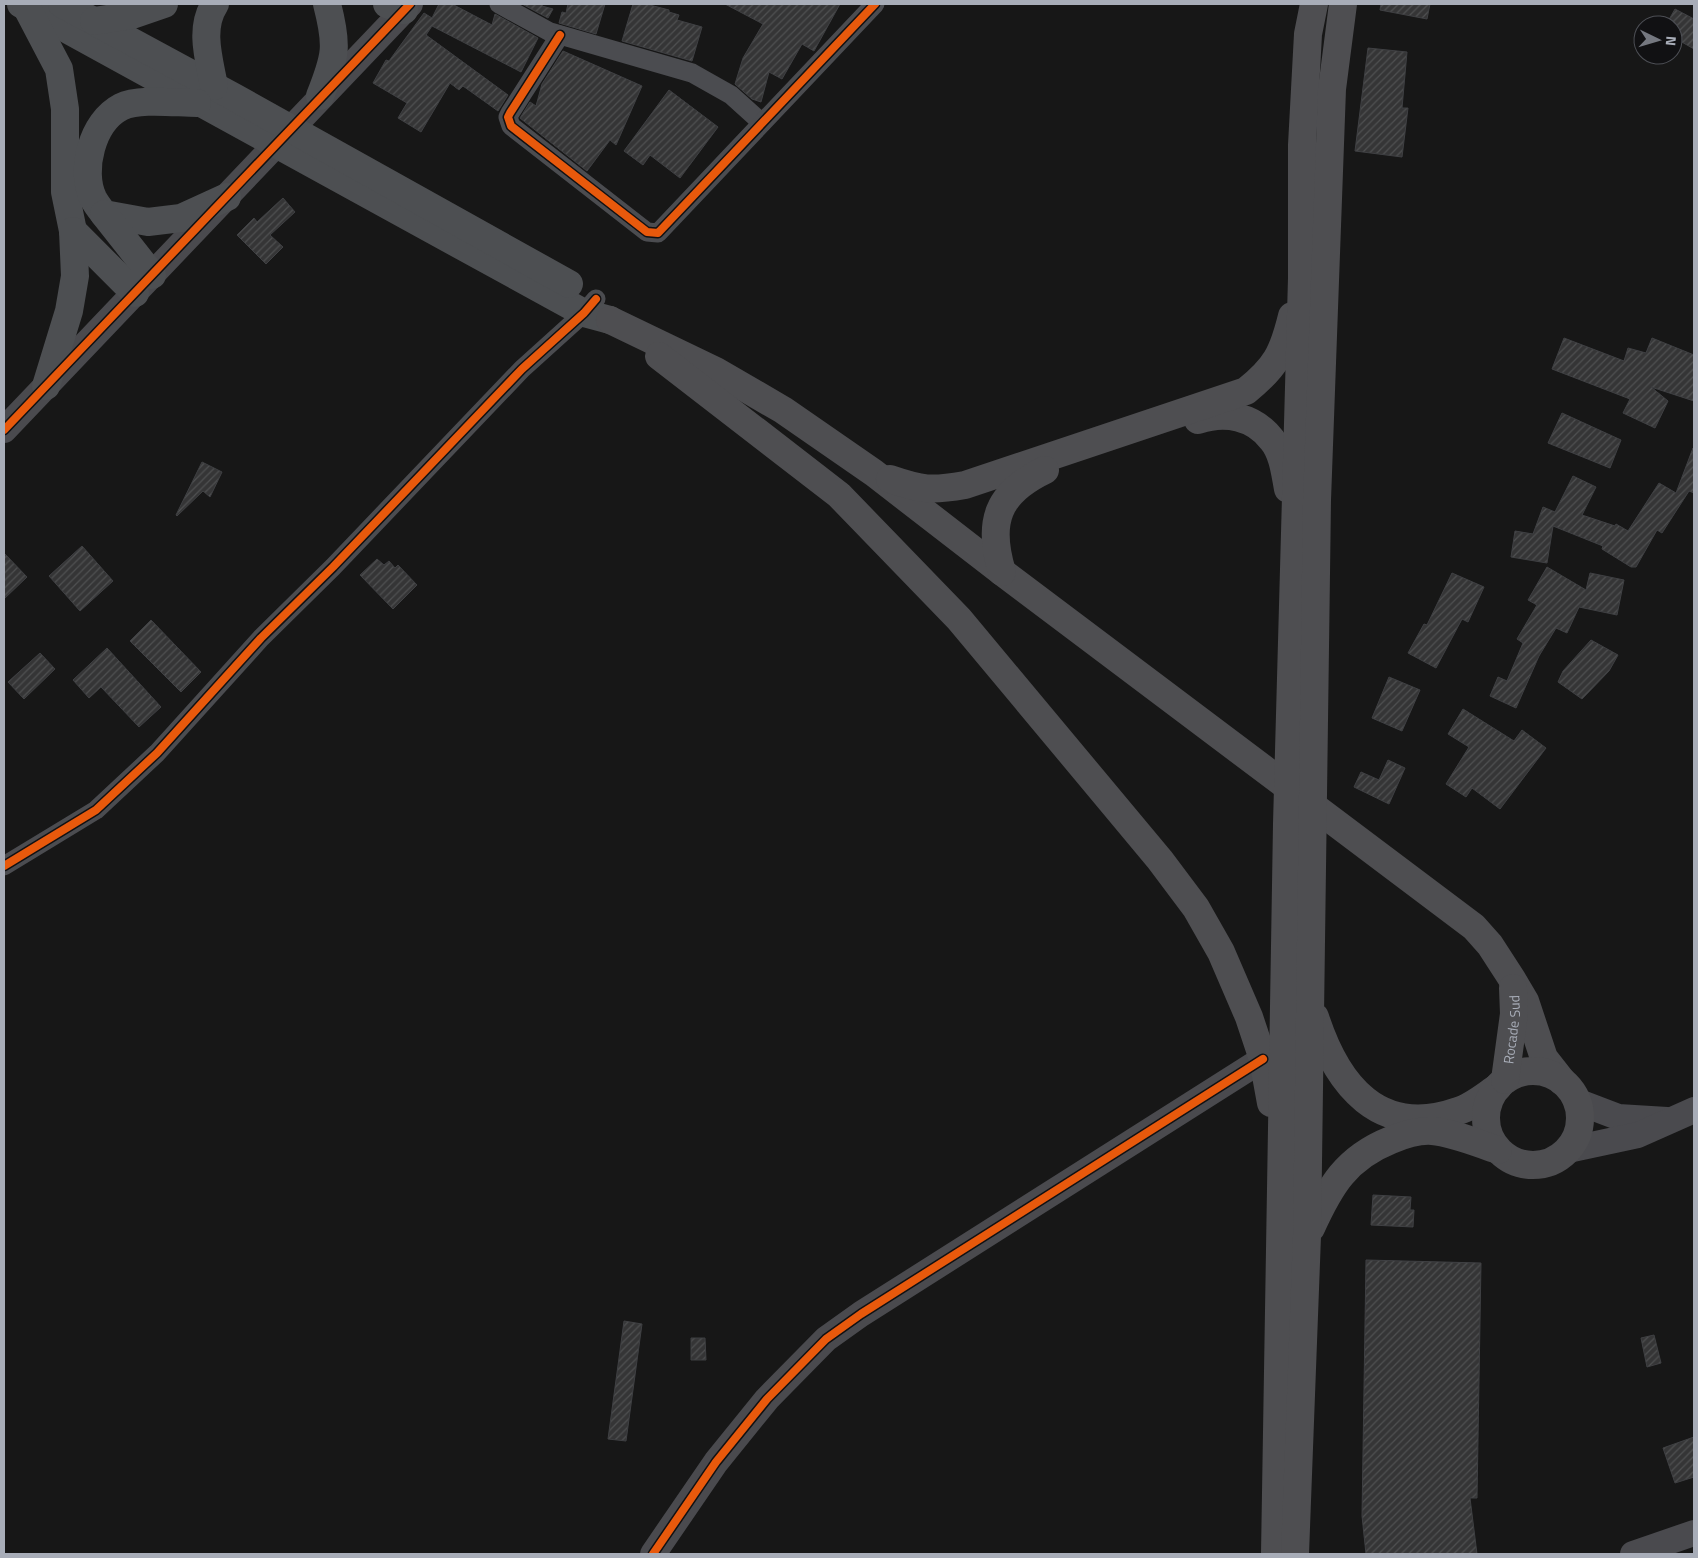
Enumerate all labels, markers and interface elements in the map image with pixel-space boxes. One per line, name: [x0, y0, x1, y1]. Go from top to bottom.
north arrow: [1633, 15, 1683, 65]
text: N: [1661, 35, 1682, 47]
street label: Rocade Sud: [1497, 995, 1525, 1065]

